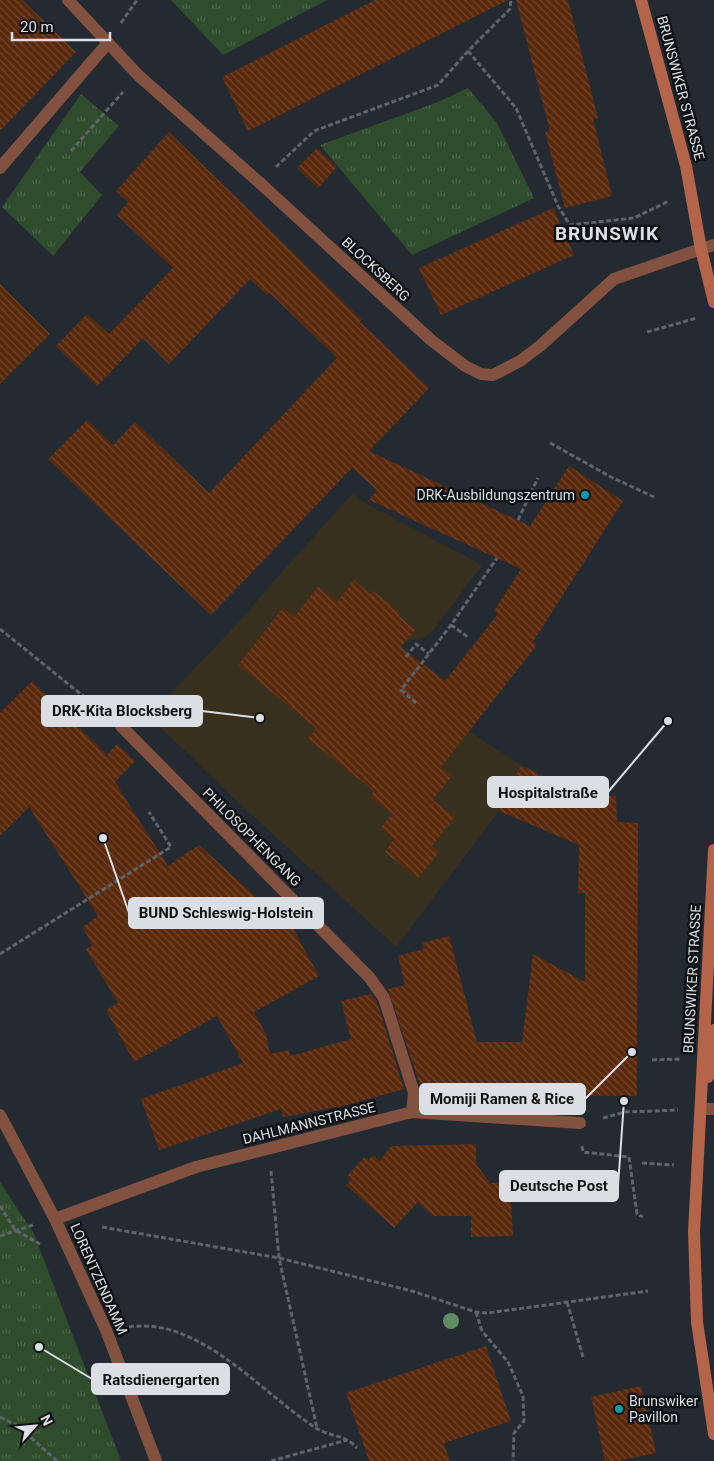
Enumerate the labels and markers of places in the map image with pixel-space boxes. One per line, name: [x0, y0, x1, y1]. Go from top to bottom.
place label: DRK-Ausbildungszentrum: [417, 487, 575, 503]
marker: DRK-Ausbildungszentrum: [579, 489, 591, 501]
callout: DRK-Kita Blocksberg: [42, 696, 202, 726]
callout: Hospitalstraße: [488, 777, 608, 807]
callout: BUND Schleswig-Holstein: [129, 898, 323, 928]
callout: Momiji Ramen & Rice: [420, 1084, 585, 1114]
callout: Deutsche Post: [500, 1171, 618, 1201]
callout: Ratsdienergarten: [92, 1364, 229, 1394]
place label: Brunswiker Pavillon: [629, 1393, 698, 1425]
marker: Brunswiker Pavillon: [613, 1403, 625, 1415]

